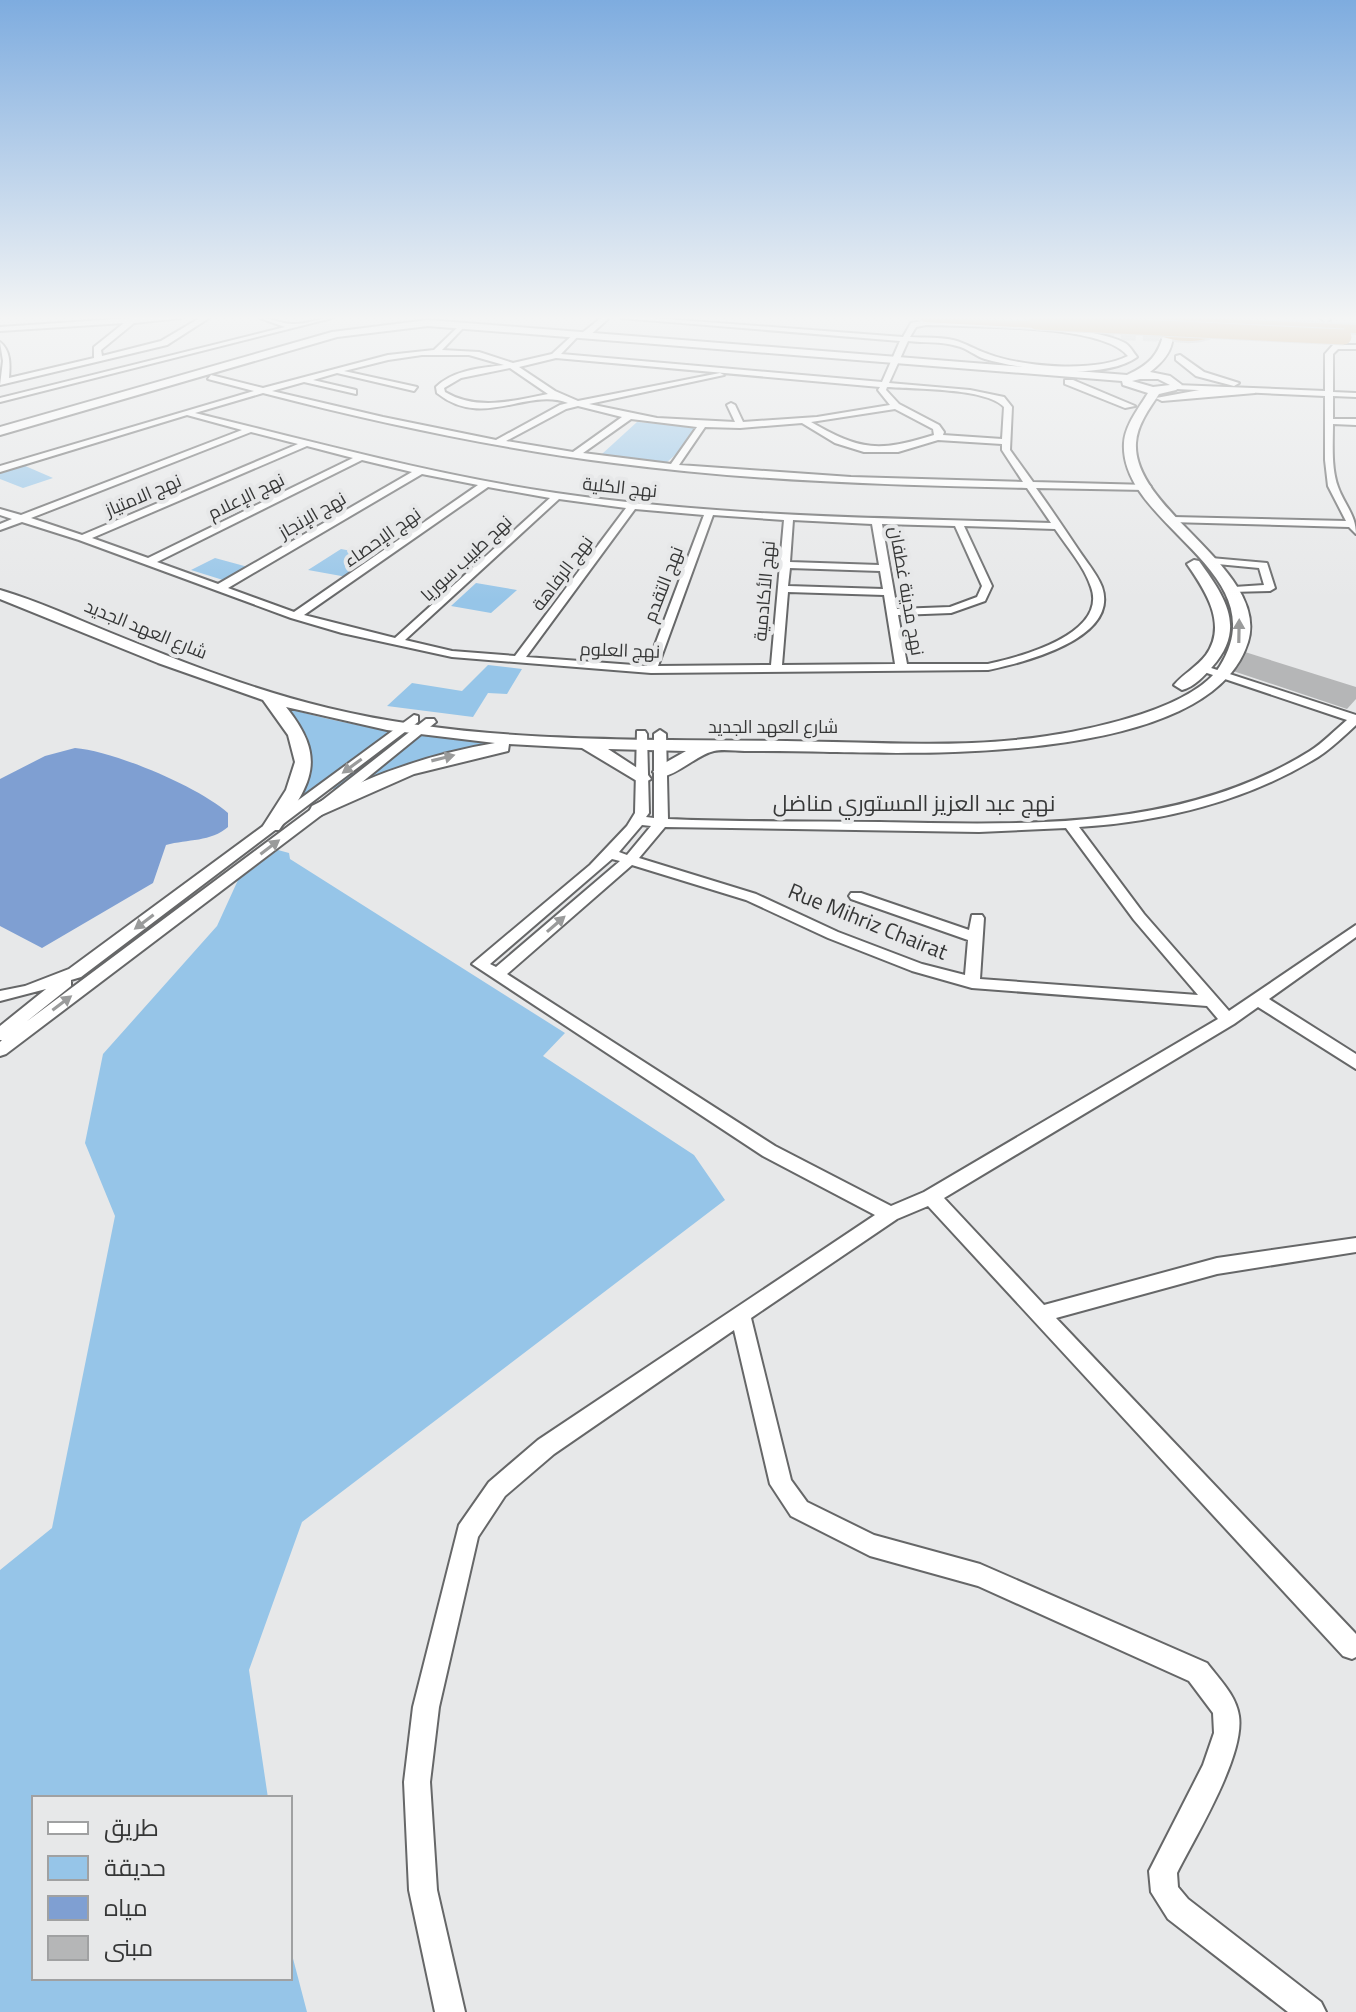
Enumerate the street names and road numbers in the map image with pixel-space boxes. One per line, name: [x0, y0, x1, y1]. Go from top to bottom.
street label: نهج الإعلام: [203, 466, 289, 526]
street label: نهج الامتياز: [100, 467, 185, 524]
street label: نهج الكلية: [581, 470, 659, 504]
street label: نهج الإنجاز: [272, 485, 351, 546]
street label: نهج الإحصاء: [338, 500, 426, 574]
street label: نهج طبيب سوريا: [414, 509, 518, 607]
street label: نهج مدينة غطفان: [882, 524, 932, 658]
street label: نهج الرفاهة: [525, 530, 599, 616]
street label: نهج الأكادمية: [746, 540, 782, 642]
street label: نهج التقدم: [636, 542, 690, 626]
street label: شارع العهد الجديد: [81, 592, 211, 666]
street label: نهج العلوم: [579, 635, 661, 665]
street label: شارع العهد الجديد: [708, 713, 838, 740]
street label: نهج عبد العزيز المستوري مناضل: [773, 786, 1055, 820]
street label: Rue Mihriz Chairat: [783, 873, 953, 969]

